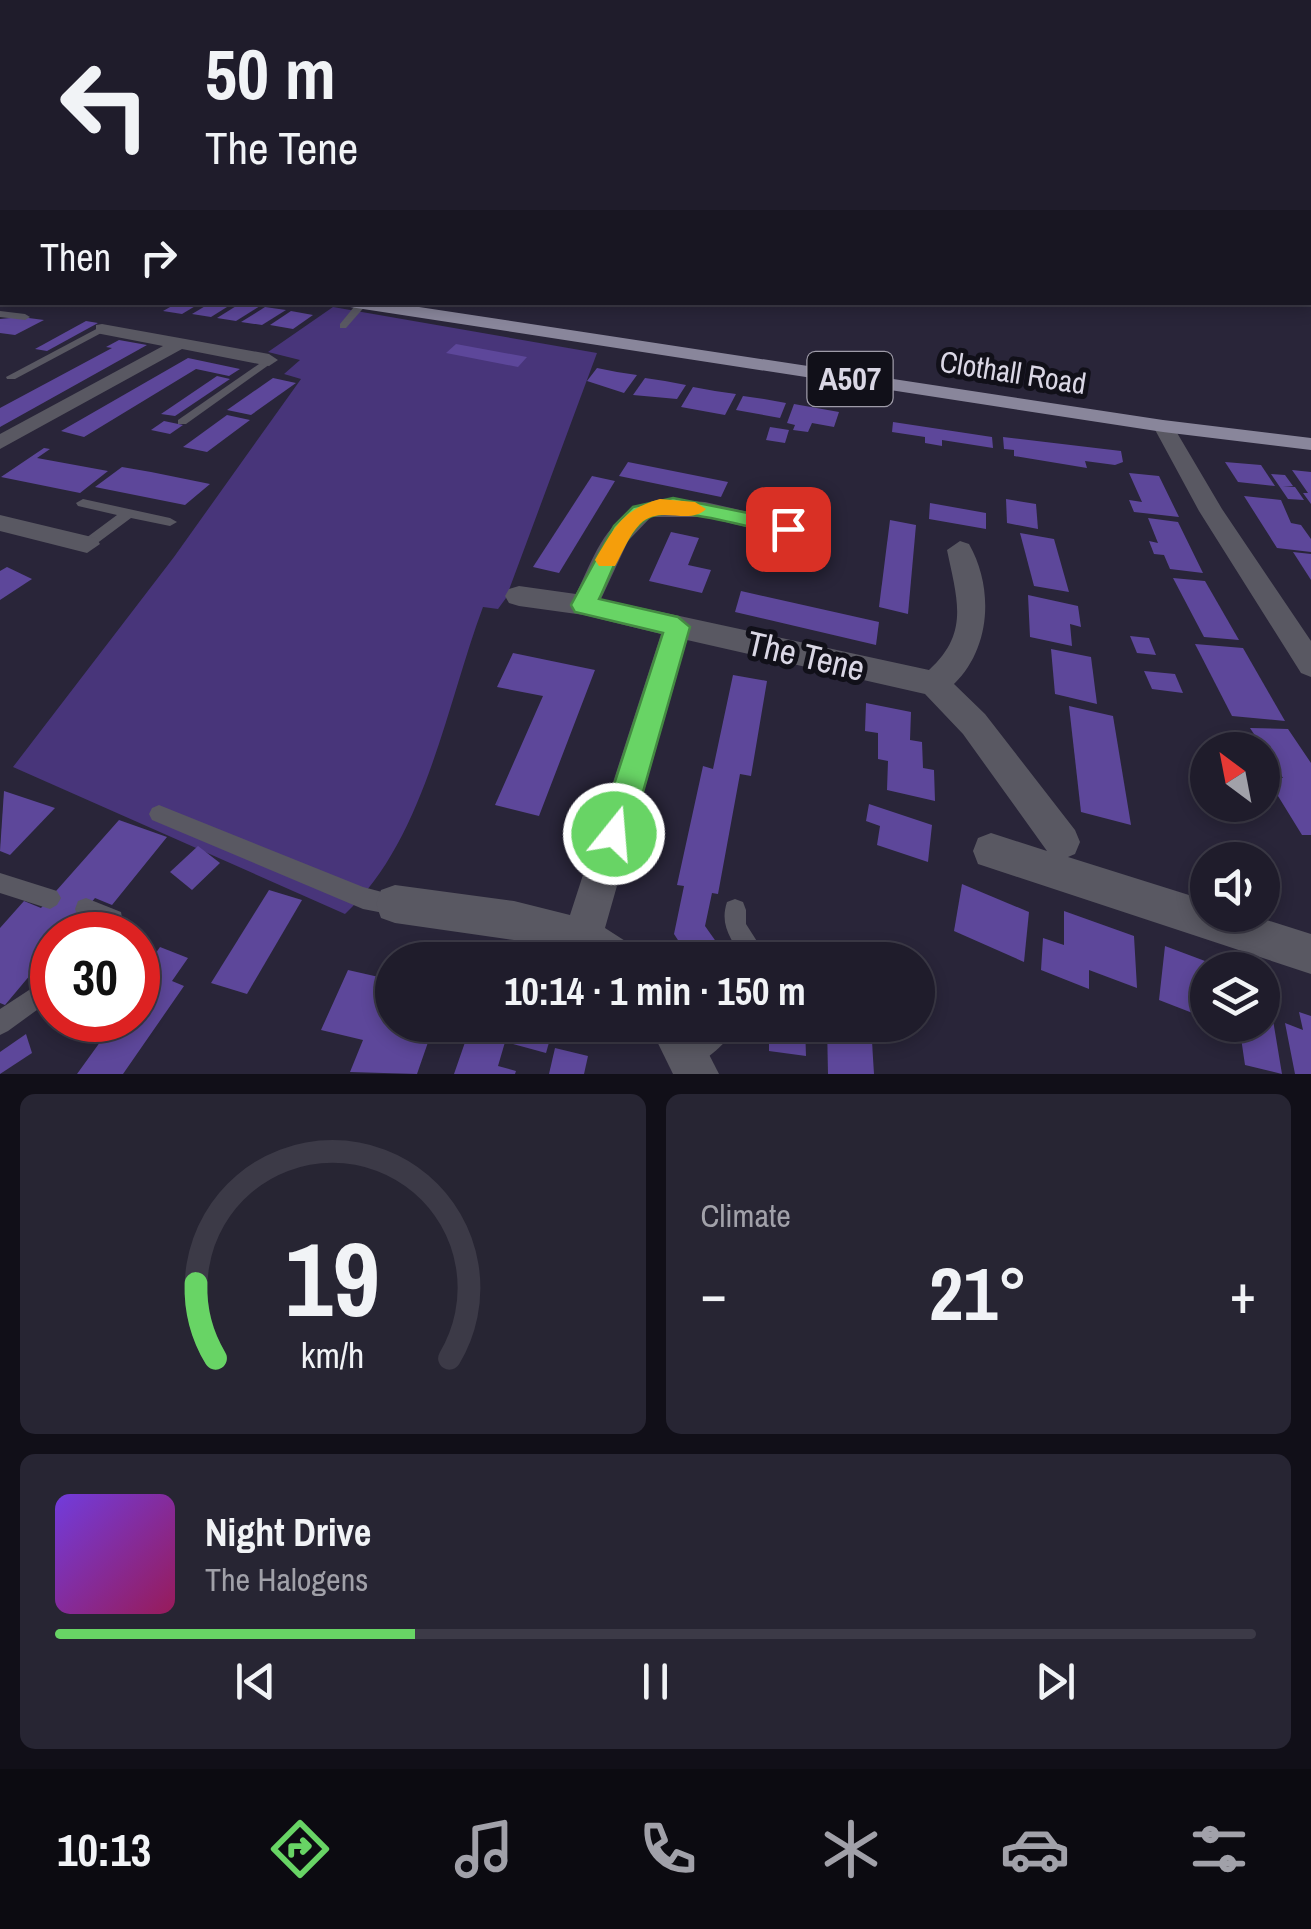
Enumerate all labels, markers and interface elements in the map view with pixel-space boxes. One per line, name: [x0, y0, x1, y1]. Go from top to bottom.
text: 50 m: [205, 27, 336, 121]
icon: left: [40, 40, 170, 170]
text: The Tene: [205, 117, 358, 178]
icon: right: [131, 230, 186, 285]
text: Then: [40, 232, 111, 283]
street label: Clothall Road: [937, 341, 1089, 403]
road number: A507: [808, 352, 892, 406]
pin: [746, 487, 831, 572]
icon: arrive: [761, 502, 816, 557]
street label: The Tene: [743, 619, 869, 692]
north arrow: [1190, 732, 1280, 822]
map controls: [1190, 732, 1280, 1042]
position arrow: [562, 782, 666, 886]
button: sound: [1190, 842, 1280, 932]
speed limit sign: 30: [30, 912, 160, 1042]
button: layers: [1190, 952, 1280, 1042]
text: 10:14 · 1 min · 150 m: [504, 966, 806, 1017]
text: Climate: [701, 1194, 791, 1237]
text: 19: [285, 1208, 380, 1348]
text: 21°: [929, 1242, 1027, 1343]
text: −: [701, 1256, 727, 1330]
text: +: [1230, 1256, 1256, 1330]
text: km/h: [301, 1331, 365, 1379]
text: Night Drive: [205, 1507, 371, 1558]
text: The Halogens: [205, 1558, 368, 1601]
icon: previous: [228, 1654, 283, 1709]
icon: pause: [628, 1654, 683, 1709]
icon: next: [1028, 1654, 1083, 1709]
icon: directions: [265, 1814, 335, 1884]
icon: music: [449, 1814, 519, 1884]
icon: phone: [633, 1814, 703, 1884]
icon: climate: [816, 1814, 886, 1884]
icon: car: [1000, 1814, 1070, 1884]
icon: filters: [1184, 1814, 1254, 1884]
text: 10:13: [57, 1819, 151, 1880]

